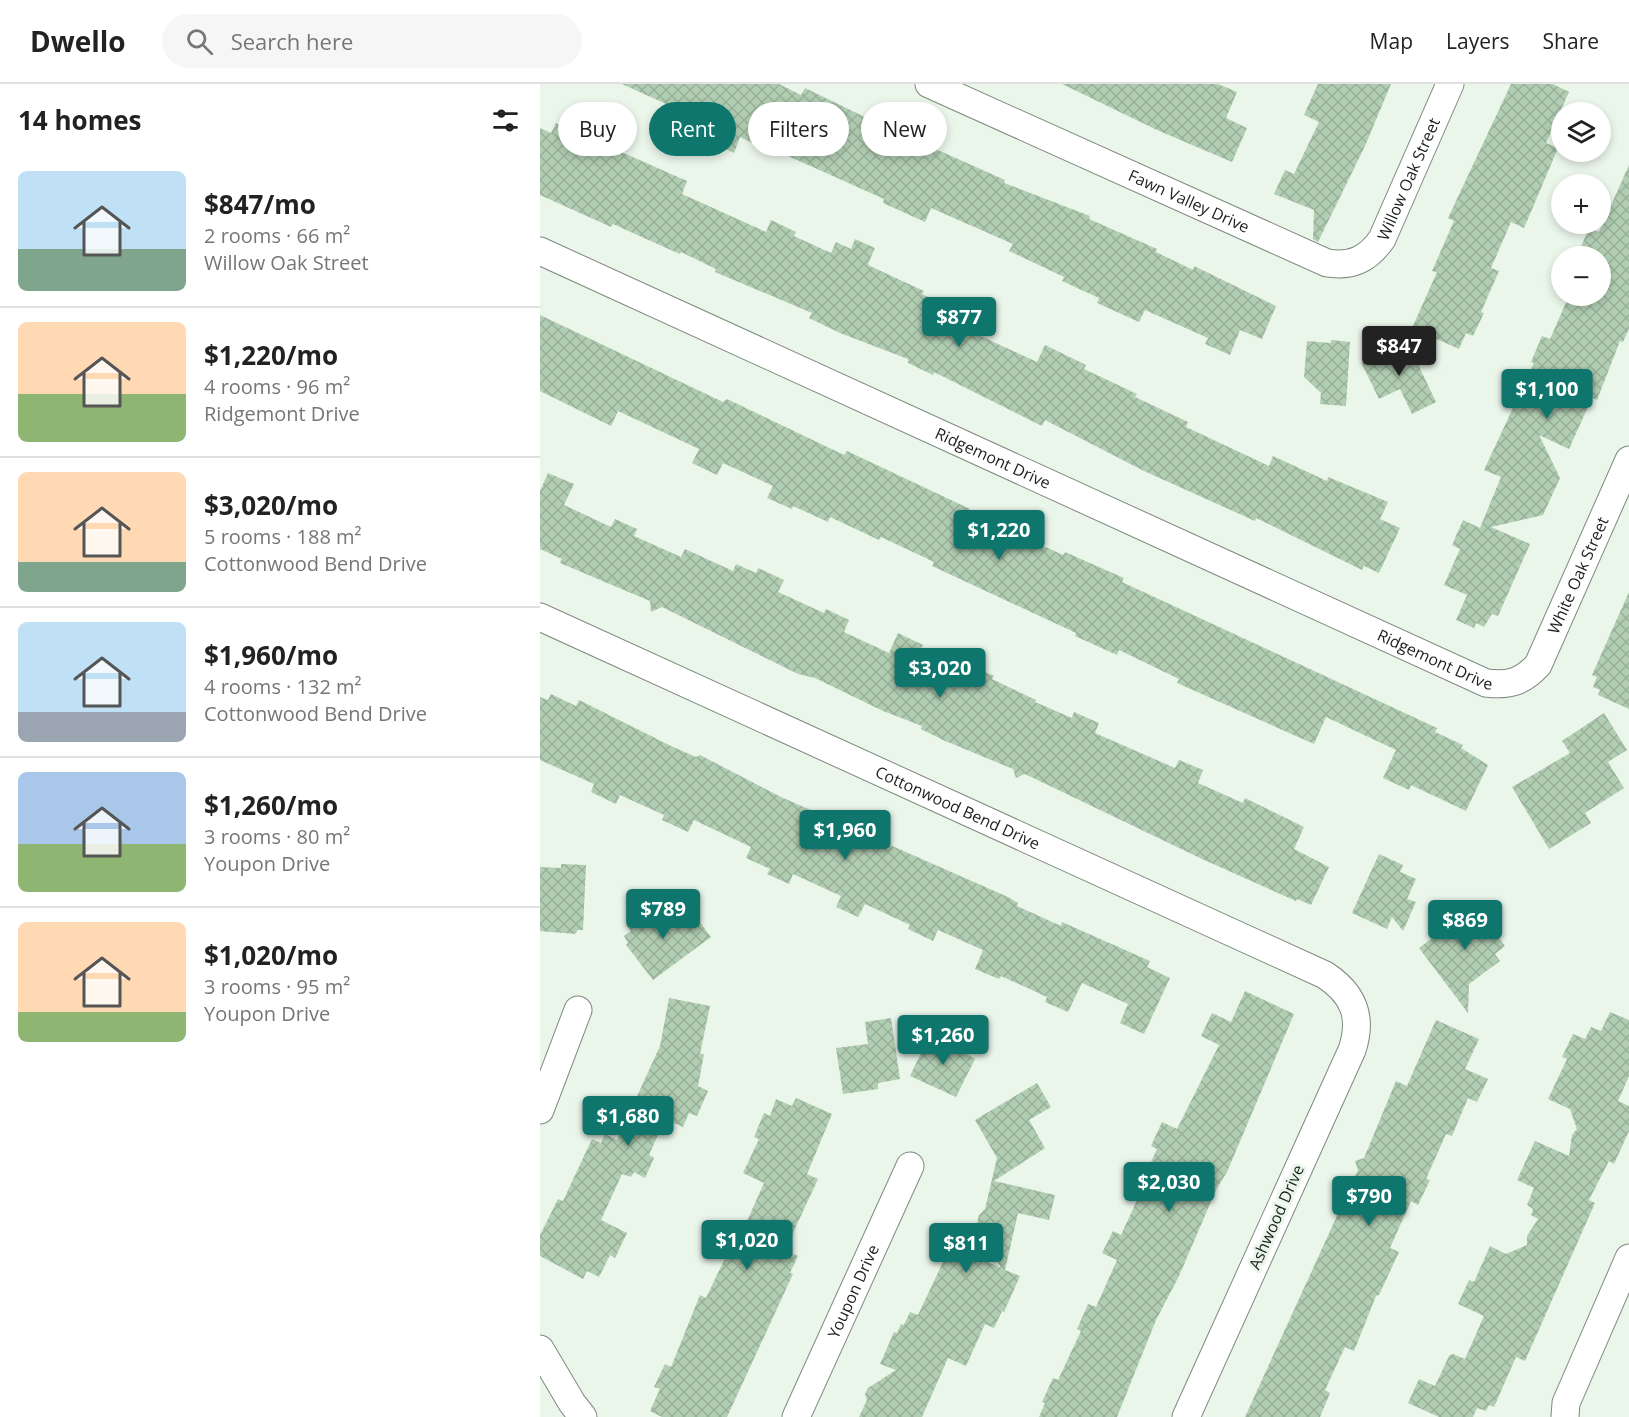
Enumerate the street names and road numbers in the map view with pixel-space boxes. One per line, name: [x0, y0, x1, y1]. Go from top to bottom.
street label: Willow Oak Street: [1372, 114, 1445, 244]
street label: Fawn Valley Drive: [1125, 164, 1253, 238]
street label: Ridgemont Drive: [932, 422, 1054, 494]
street label: White Oak Street: [1542, 513, 1614, 637]
street label: Ridgemont Drive: [1374, 624, 1494, 695]
street label: Cottonwood Bend Drive: [872, 760, 1043, 854]
street label: Ashwood Drive: [1243, 1161, 1309, 1273]
street label: Youpon Drive: [822, 1241, 884, 1342]

